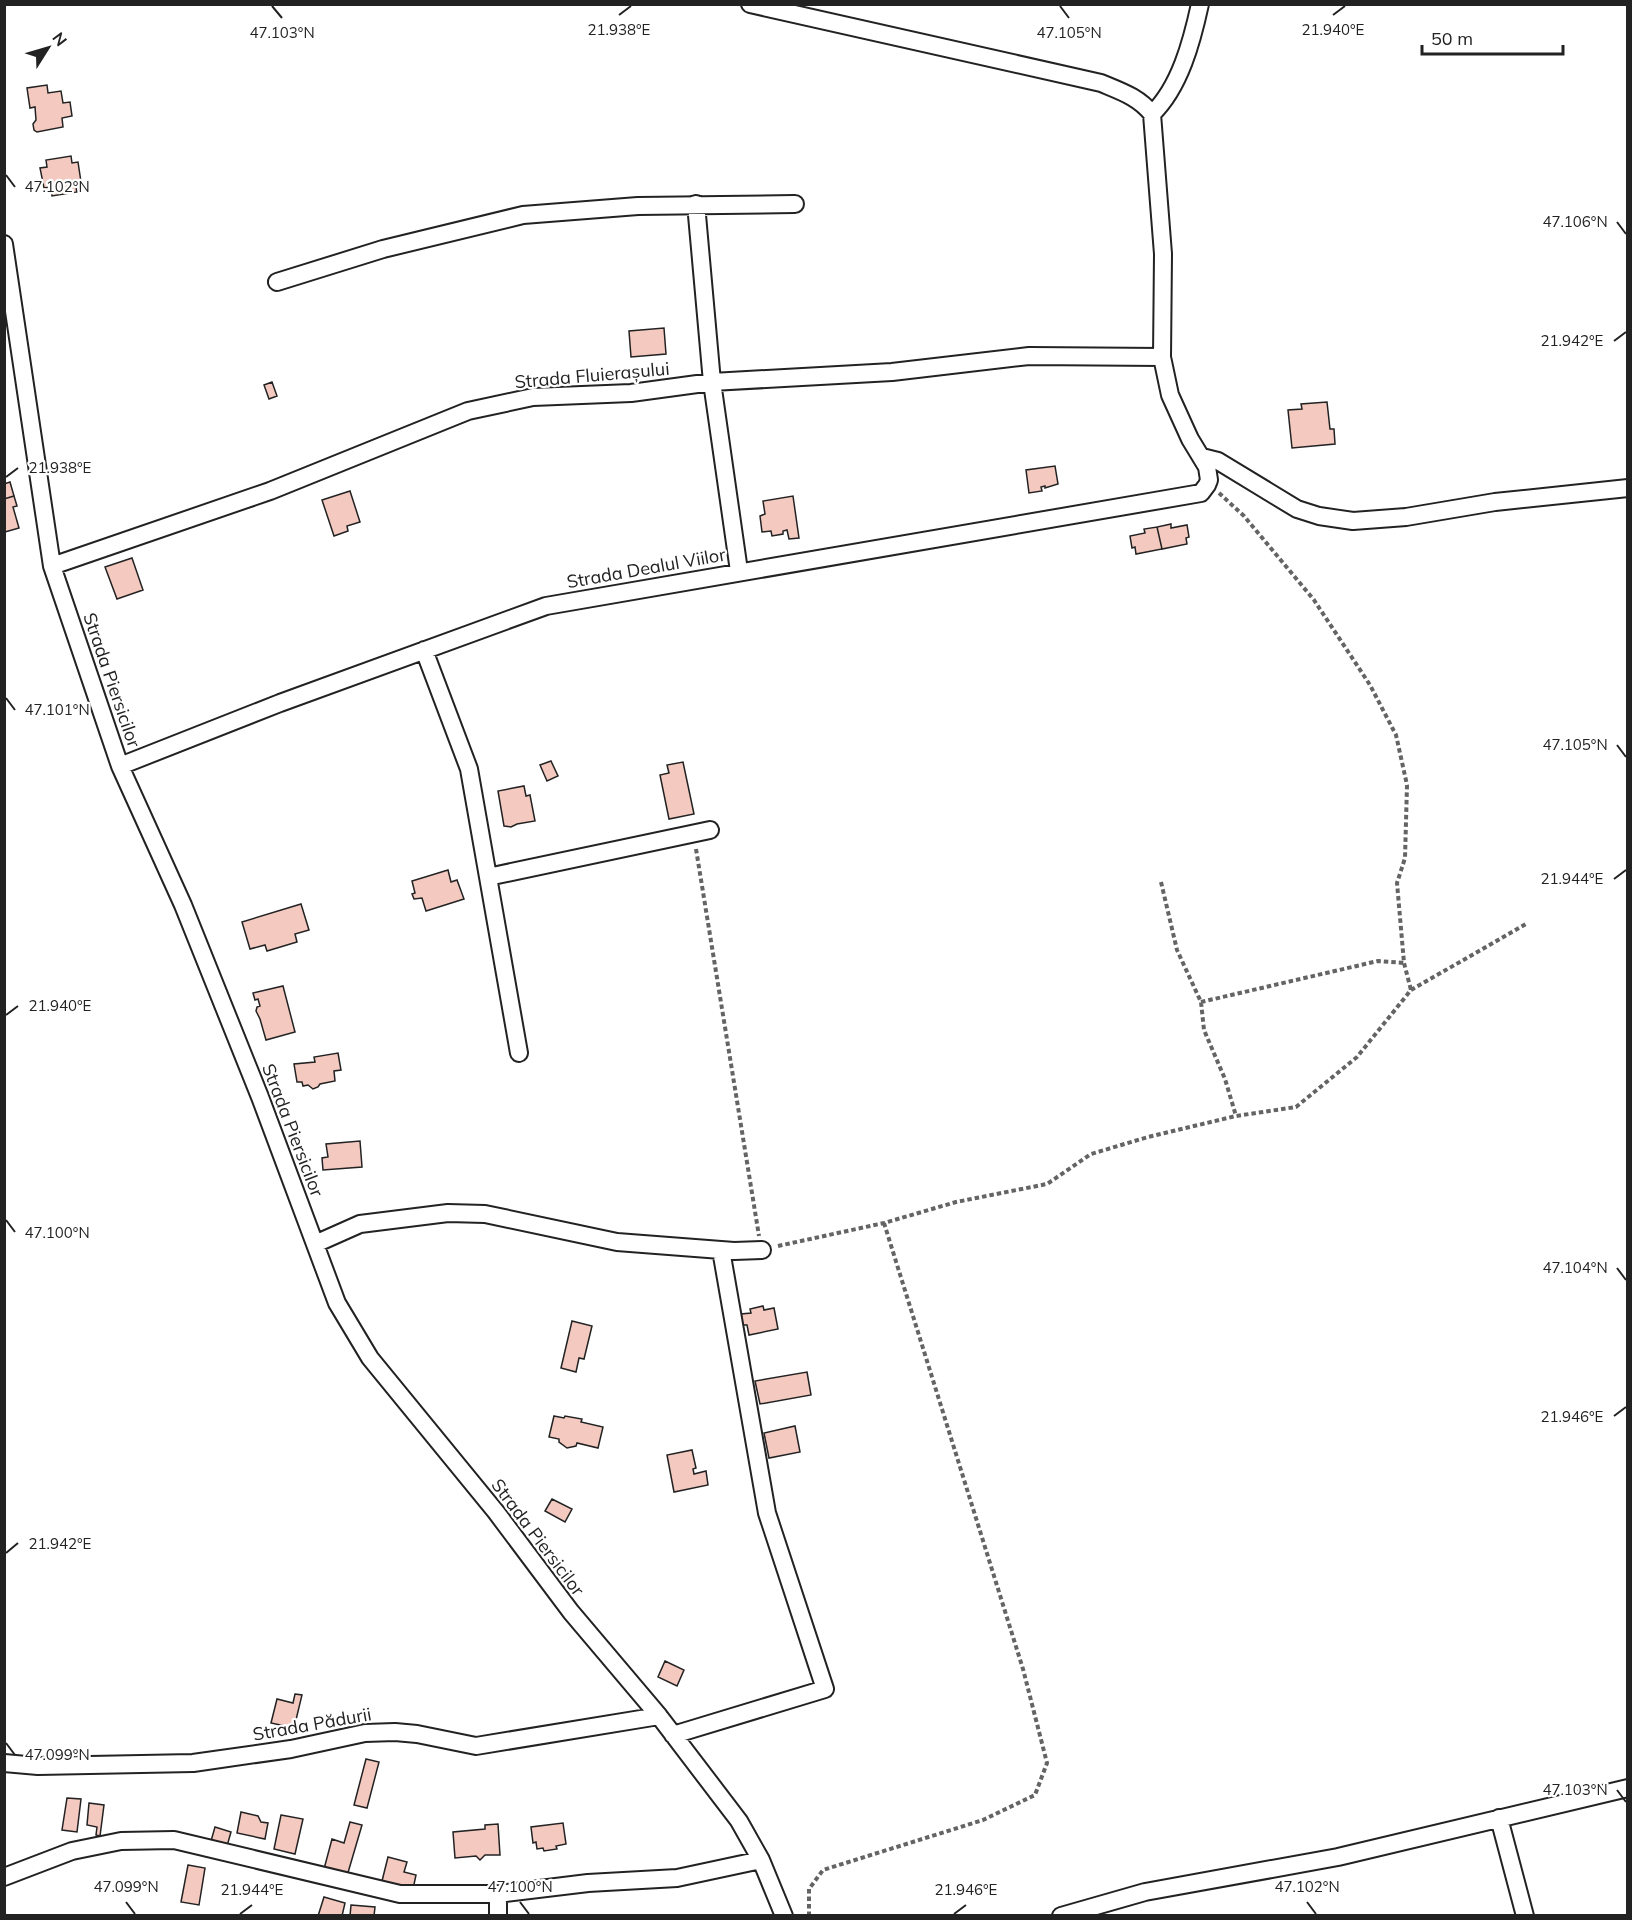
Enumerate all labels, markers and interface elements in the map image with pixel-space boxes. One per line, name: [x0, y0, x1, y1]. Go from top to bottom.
north arrow: [18, 18, 78, 78]
scale bar: [1422, 18, 1563, 56]
text: 21.938°E: [588, 20, 651, 39]
text: 21.940°E: [1302, 20, 1365, 39]
text: 47.103°N: [249, 23, 315, 42]
text: 47.105°N: [1036, 23, 1102, 42]
text: 50 m: [1431, 27, 1473, 50]
text: N: [48, 28, 72, 50]
text: 47.102°N: [24, 177, 90, 196]
text: 47.106°N: [1542, 212, 1608, 231]
text: 21.942°E: [1541, 331, 1604, 350]
street label: Strada Fluierașului: [514, 357, 670, 393]
text: 21.938°E: [29, 458, 92, 477]
street label: Strada Dealul Viilor: [565, 543, 728, 593]
street label: Strada Piersicilor: [78, 610, 146, 751]
text: 47.101°N: [24, 700, 90, 719]
text: 47.105°N: [1542, 735, 1608, 754]
text: 21.944°E: [1541, 869, 1604, 888]
text: 21.940°E: [29, 996, 92, 1015]
street label: Strada Piersicilor: [257, 1060, 329, 1200]
text: 47.100°N: [24, 1223, 90, 1242]
text: 47.104°N: [1542, 1258, 1608, 1277]
text: 21.946°E: [1541, 1407, 1604, 1426]
street label: Strada Piersicilor: [486, 1474, 590, 1601]
text: 21.942°E: [29, 1534, 92, 1553]
street label: Strada Pădurii: [251, 1702, 373, 1746]
text: 47.099°N: [24, 1745, 90, 1764]
text: 47.103°N: [1542, 1780, 1608, 1799]
text: 47.099°N: [93, 1877, 159, 1896]
text: 47.100°N: [487, 1877, 553, 1896]
text: 47.102°N: [1274, 1877, 1340, 1896]
text: 21.944°E: [221, 1880, 284, 1899]
text: 21.946°E: [935, 1880, 998, 1899]

